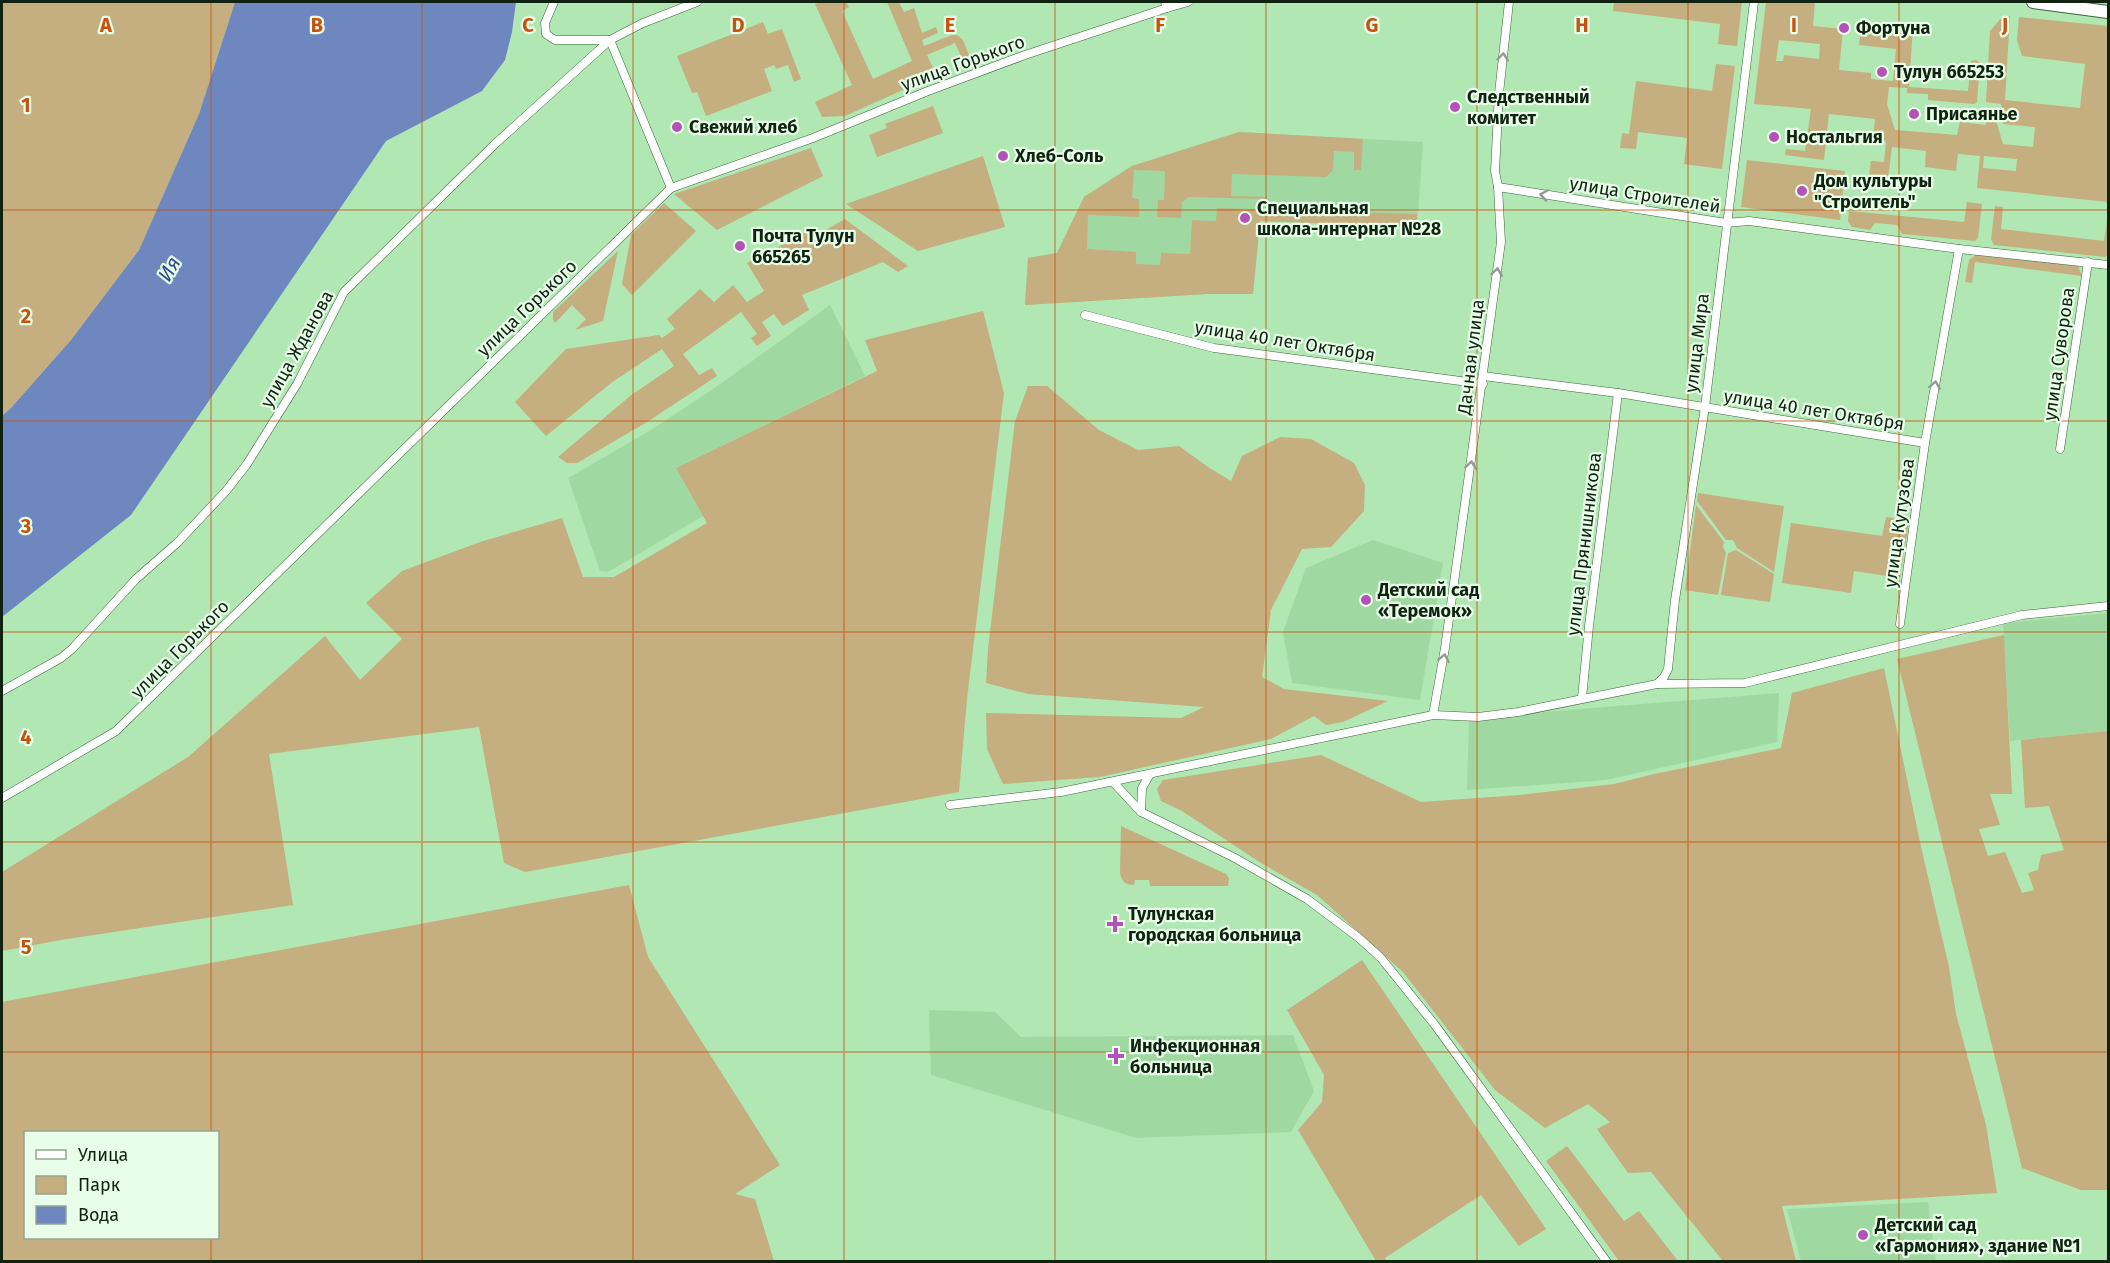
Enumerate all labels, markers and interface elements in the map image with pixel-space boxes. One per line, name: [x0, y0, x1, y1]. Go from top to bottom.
text: A: [99, 13, 113, 37]
text: B: [311, 13, 323, 37]
text: C: [522, 13, 534, 37]
text: D: [731, 13, 745, 37]
text: E: [945, 13, 955, 37]
text: F: [1155, 13, 1165, 37]
text: G: [1366, 13, 1378, 37]
text: H: [1575, 13, 1589, 37]
text: I: [1791, 13, 1797, 37]
text: J: [2001, 13, 2008, 37]
place label: Фортуна: [1856, 17, 1931, 39]
marker: Фортуна: [1837, 21, 1851, 35]
street label: улица Горького: [898, 30, 1028, 96]
one-way arrow: [1496, 52, 1509, 61]
place label: Тулун 665253: [1894, 61, 2004, 83]
marker: Тулун 665253: [1875, 65, 1889, 79]
place label: Следственный комитет: [1467, 86, 1590, 129]
text: 1: [21, 93, 31, 117]
marker: Следственный комитет: [1448, 100, 1462, 114]
place label: Присаянье: [1926, 103, 2018, 125]
marker: Присаянье: [1907, 107, 1921, 121]
place label: Свежий хлеб: [689, 116, 798, 138]
marker: Свежий хлеб: [670, 120, 684, 134]
place label: Ностальгия: [1786, 126, 1883, 148]
marker: Ностальгия: [1767, 130, 1781, 144]
place label: Хлеб-Соль: [1014, 145, 1104, 167]
marker: Хлеб-Соль: [996, 149, 1010, 163]
place label: Дом культуры "Строитель": [1813, 170, 1932, 213]
street label: улица Строителей: [1568, 172, 1722, 218]
marker: Дом культуры "Строитель": [1795, 184, 1809, 198]
one-way arrow: [1539, 189, 1549, 201]
place label: Специальная школа-интернат №28: [1257, 197, 1441, 240]
marker: Специальная школа-интернат №28: [1238, 211, 1252, 225]
place label: Почта Тулун 665265: [752, 225, 854, 268]
marker: Почта Тулун 665265: [733, 239, 747, 253]
water label: Ия: [152, 252, 186, 286]
street label: улица Горького: [473, 255, 581, 361]
one-way arrow: [1490, 267, 1502, 276]
street label: улица Суворова: [2039, 286, 2079, 422]
street label: улица Жданова: [256, 287, 338, 411]
street label: улица Мира: [1680, 292, 1714, 394]
street label: Дачная улица: [1453, 298, 1489, 417]
text: 2: [21, 304, 31, 328]
street label: улица 40 лет Октября: [1193, 316, 1377, 366]
one-way arrow: [1928, 380, 1941, 390]
street label: улица 40 лет Октября: [1722, 385, 1906, 435]
street label: улица Прянишникова: [1562, 451, 1606, 637]
street label: улица Кутузова: [1879, 457, 1919, 589]
one-way arrow: [1465, 460, 1477, 470]
text: 3: [20, 514, 31, 538]
place label: Детский сад «Теремок»: [1377, 579, 1479, 622]
marker: Детский сад «Теремок»: [1359, 593, 1373, 607]
street label: улица Горького: [126, 595, 234, 703]
one-way arrow: [1437, 653, 1450, 663]
text: 4: [20, 725, 32, 749]
place label: Тулунская городская больница: [1128, 903, 1301, 946]
marker: Тулунская городская больница: [1106, 915, 1124, 933]
text: 5: [21, 935, 32, 959]
place label: Инфекционная больница: [1130, 1035, 1260, 1078]
marker: Инфекционная больница: [1107, 1047, 1125, 1065]
legend: [24, 1131, 219, 1239]
text: Улица: [78, 1144, 128, 1166]
text: Парк: [78, 1174, 121, 1196]
text: Вода: [78, 1204, 119, 1226]
place label: Детский сад «Гармония», здание №1: [1874, 1214, 2081, 1257]
marker: Детский сад «Гармония», здание №1: [1856, 1228, 1870, 1242]

